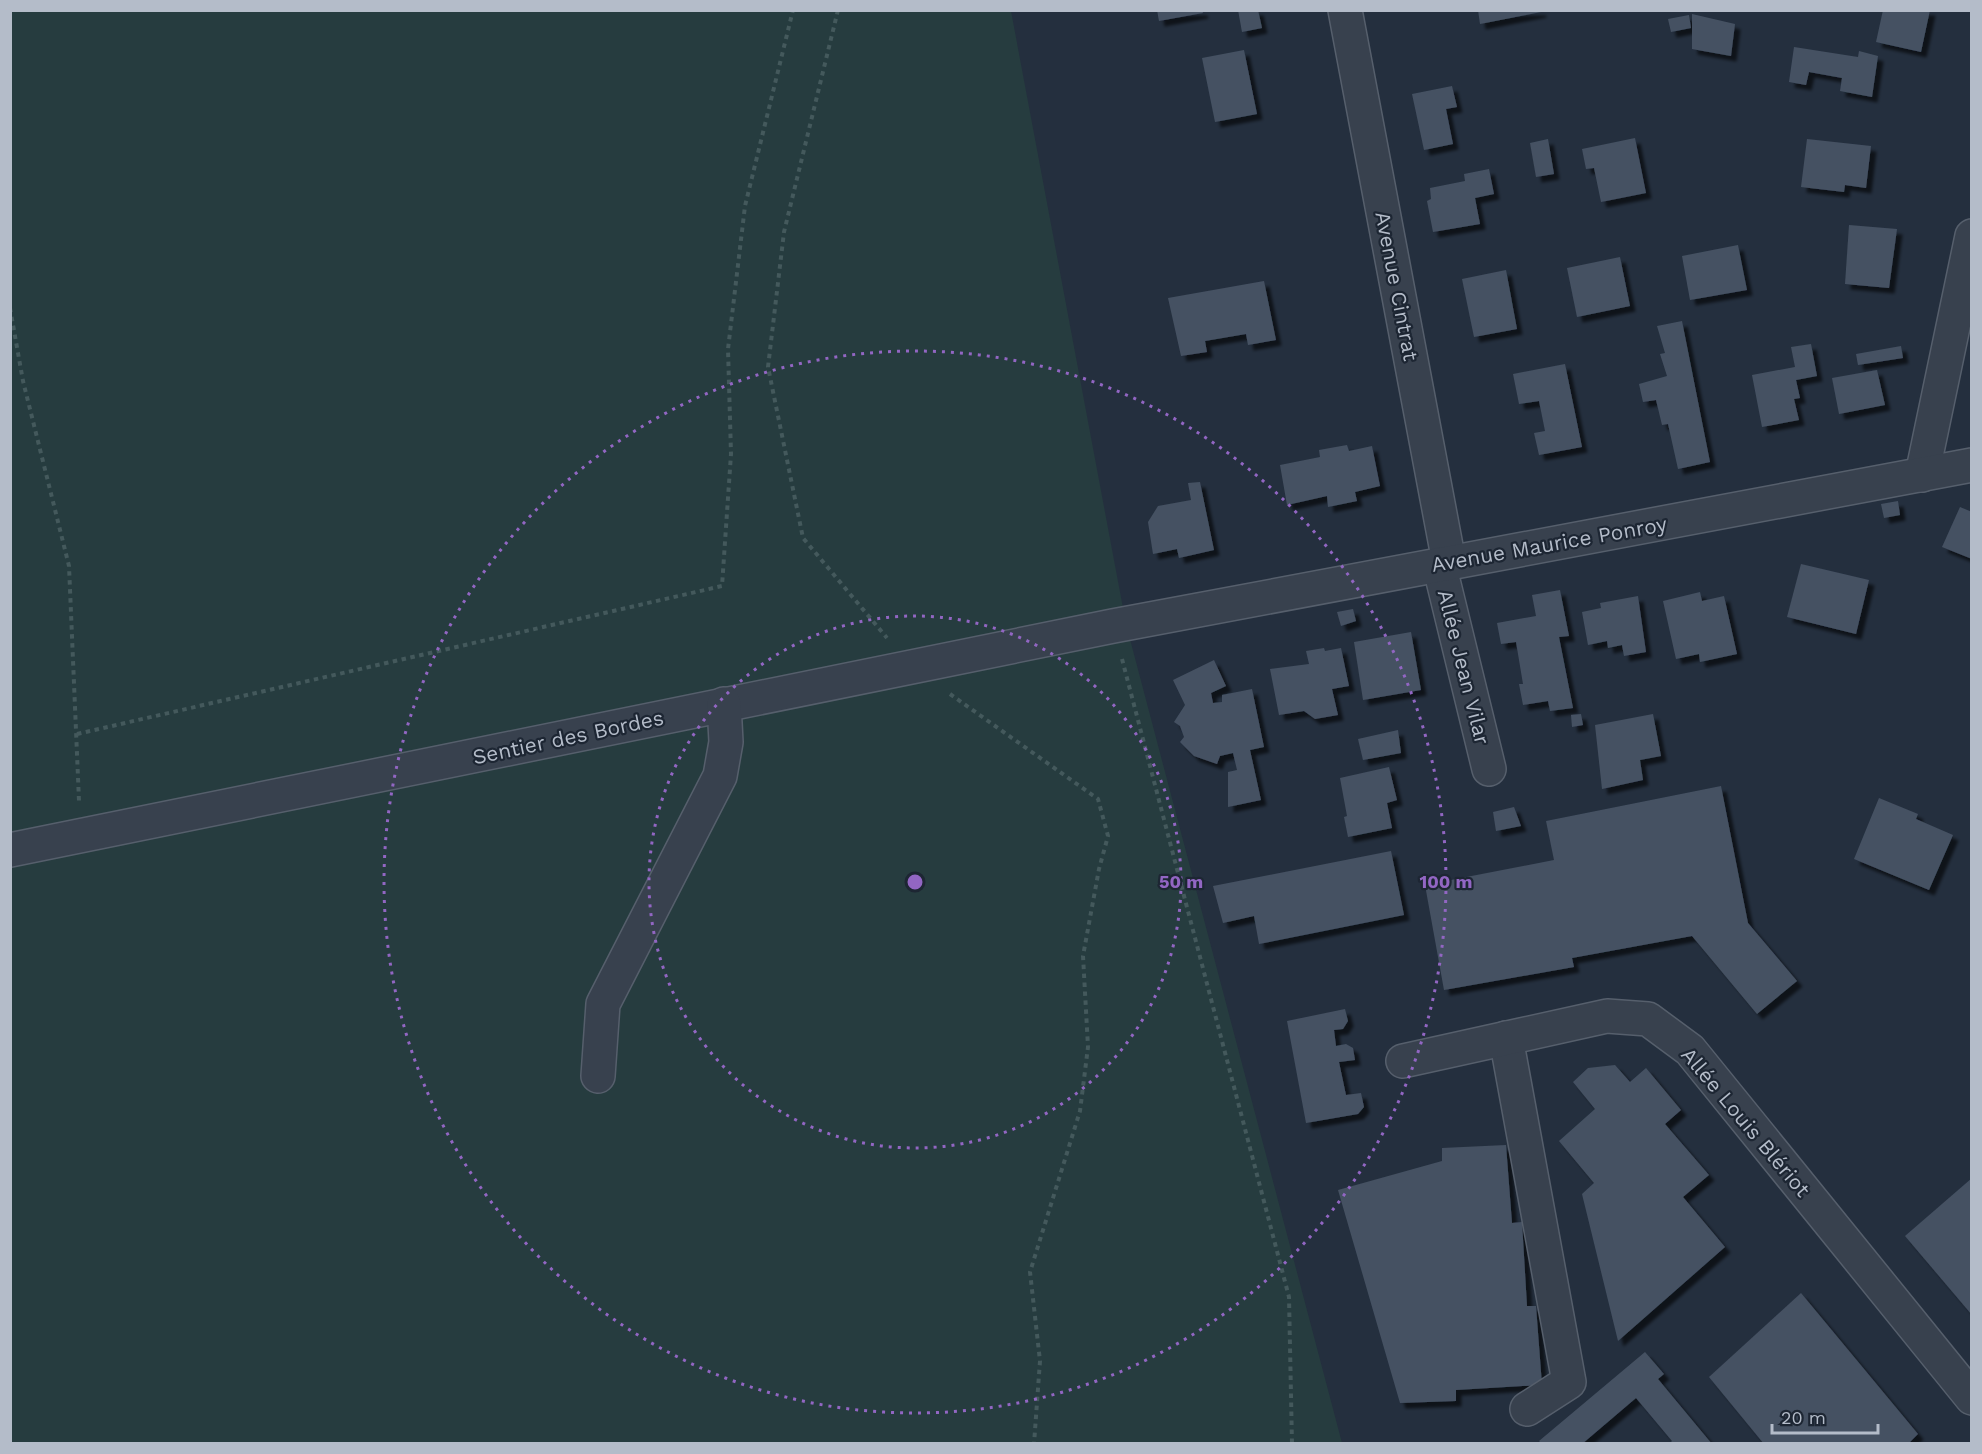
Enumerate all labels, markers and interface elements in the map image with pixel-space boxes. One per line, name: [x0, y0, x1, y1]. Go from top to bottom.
street label: Avenue Cintrat: [1370, 209, 1424, 363]
street label: Avenue Maurice Ponroy: [1429, 511, 1669, 577]
street label: Allée Jean Vilar: [1433, 587, 1495, 748]
street label: Sentier des Bordes: [470, 705, 666, 769]
text: 50 m: [1159, 871, 1203, 892]
text: 100 m: [1419, 871, 1473, 892]
centre of rings: [905, 872, 925, 892]
street label: Allée Louis Blériot: [1676, 1042, 1816, 1202]
scale bar: [1772, 1397, 1878, 1435]
text: 20 m: [1781, 1407, 1826, 1428]

